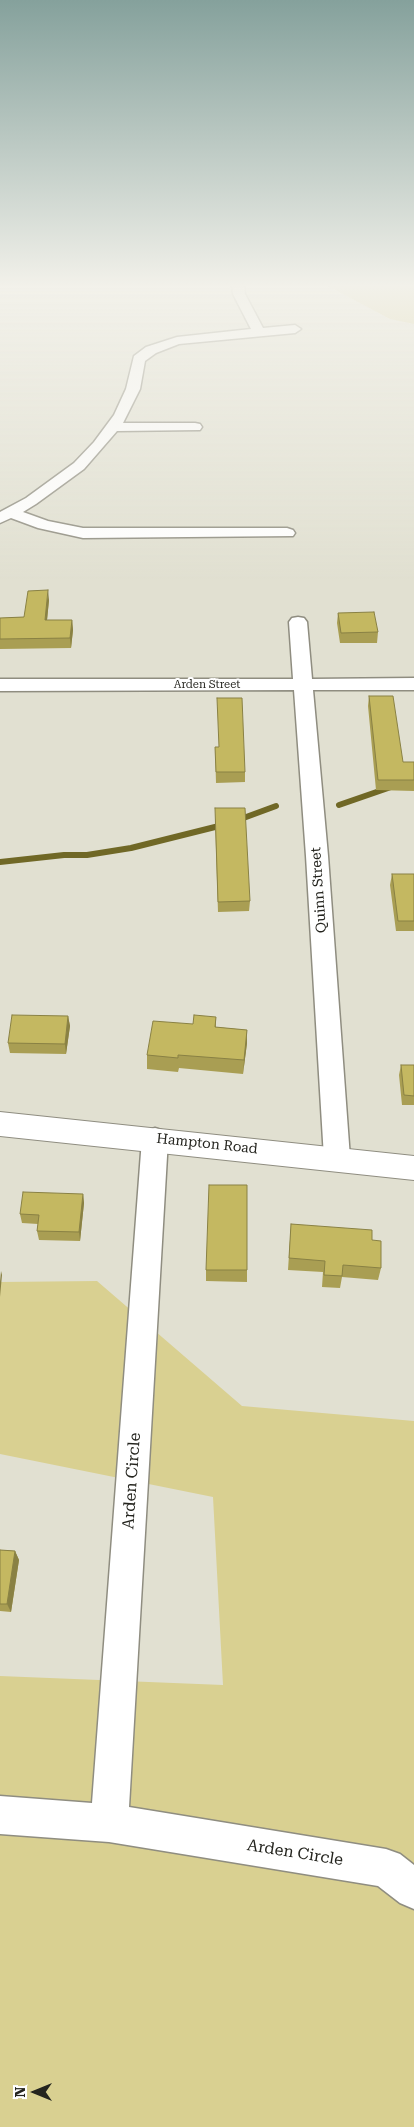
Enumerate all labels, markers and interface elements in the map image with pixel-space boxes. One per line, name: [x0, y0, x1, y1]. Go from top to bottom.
street label: Arden Street: [174, 678, 240, 692]
street label: Quinn Street: [308, 846, 330, 934]
street label: Hampton Road: [156, 1130, 258, 1158]
street label: Arden Circle: [119, 1432, 145, 1530]
street label: Arden Circle: [246, 1836, 344, 1870]
north arrow: [10, 2067, 60, 2117]
text: N: [12, 2087, 28, 2097]

